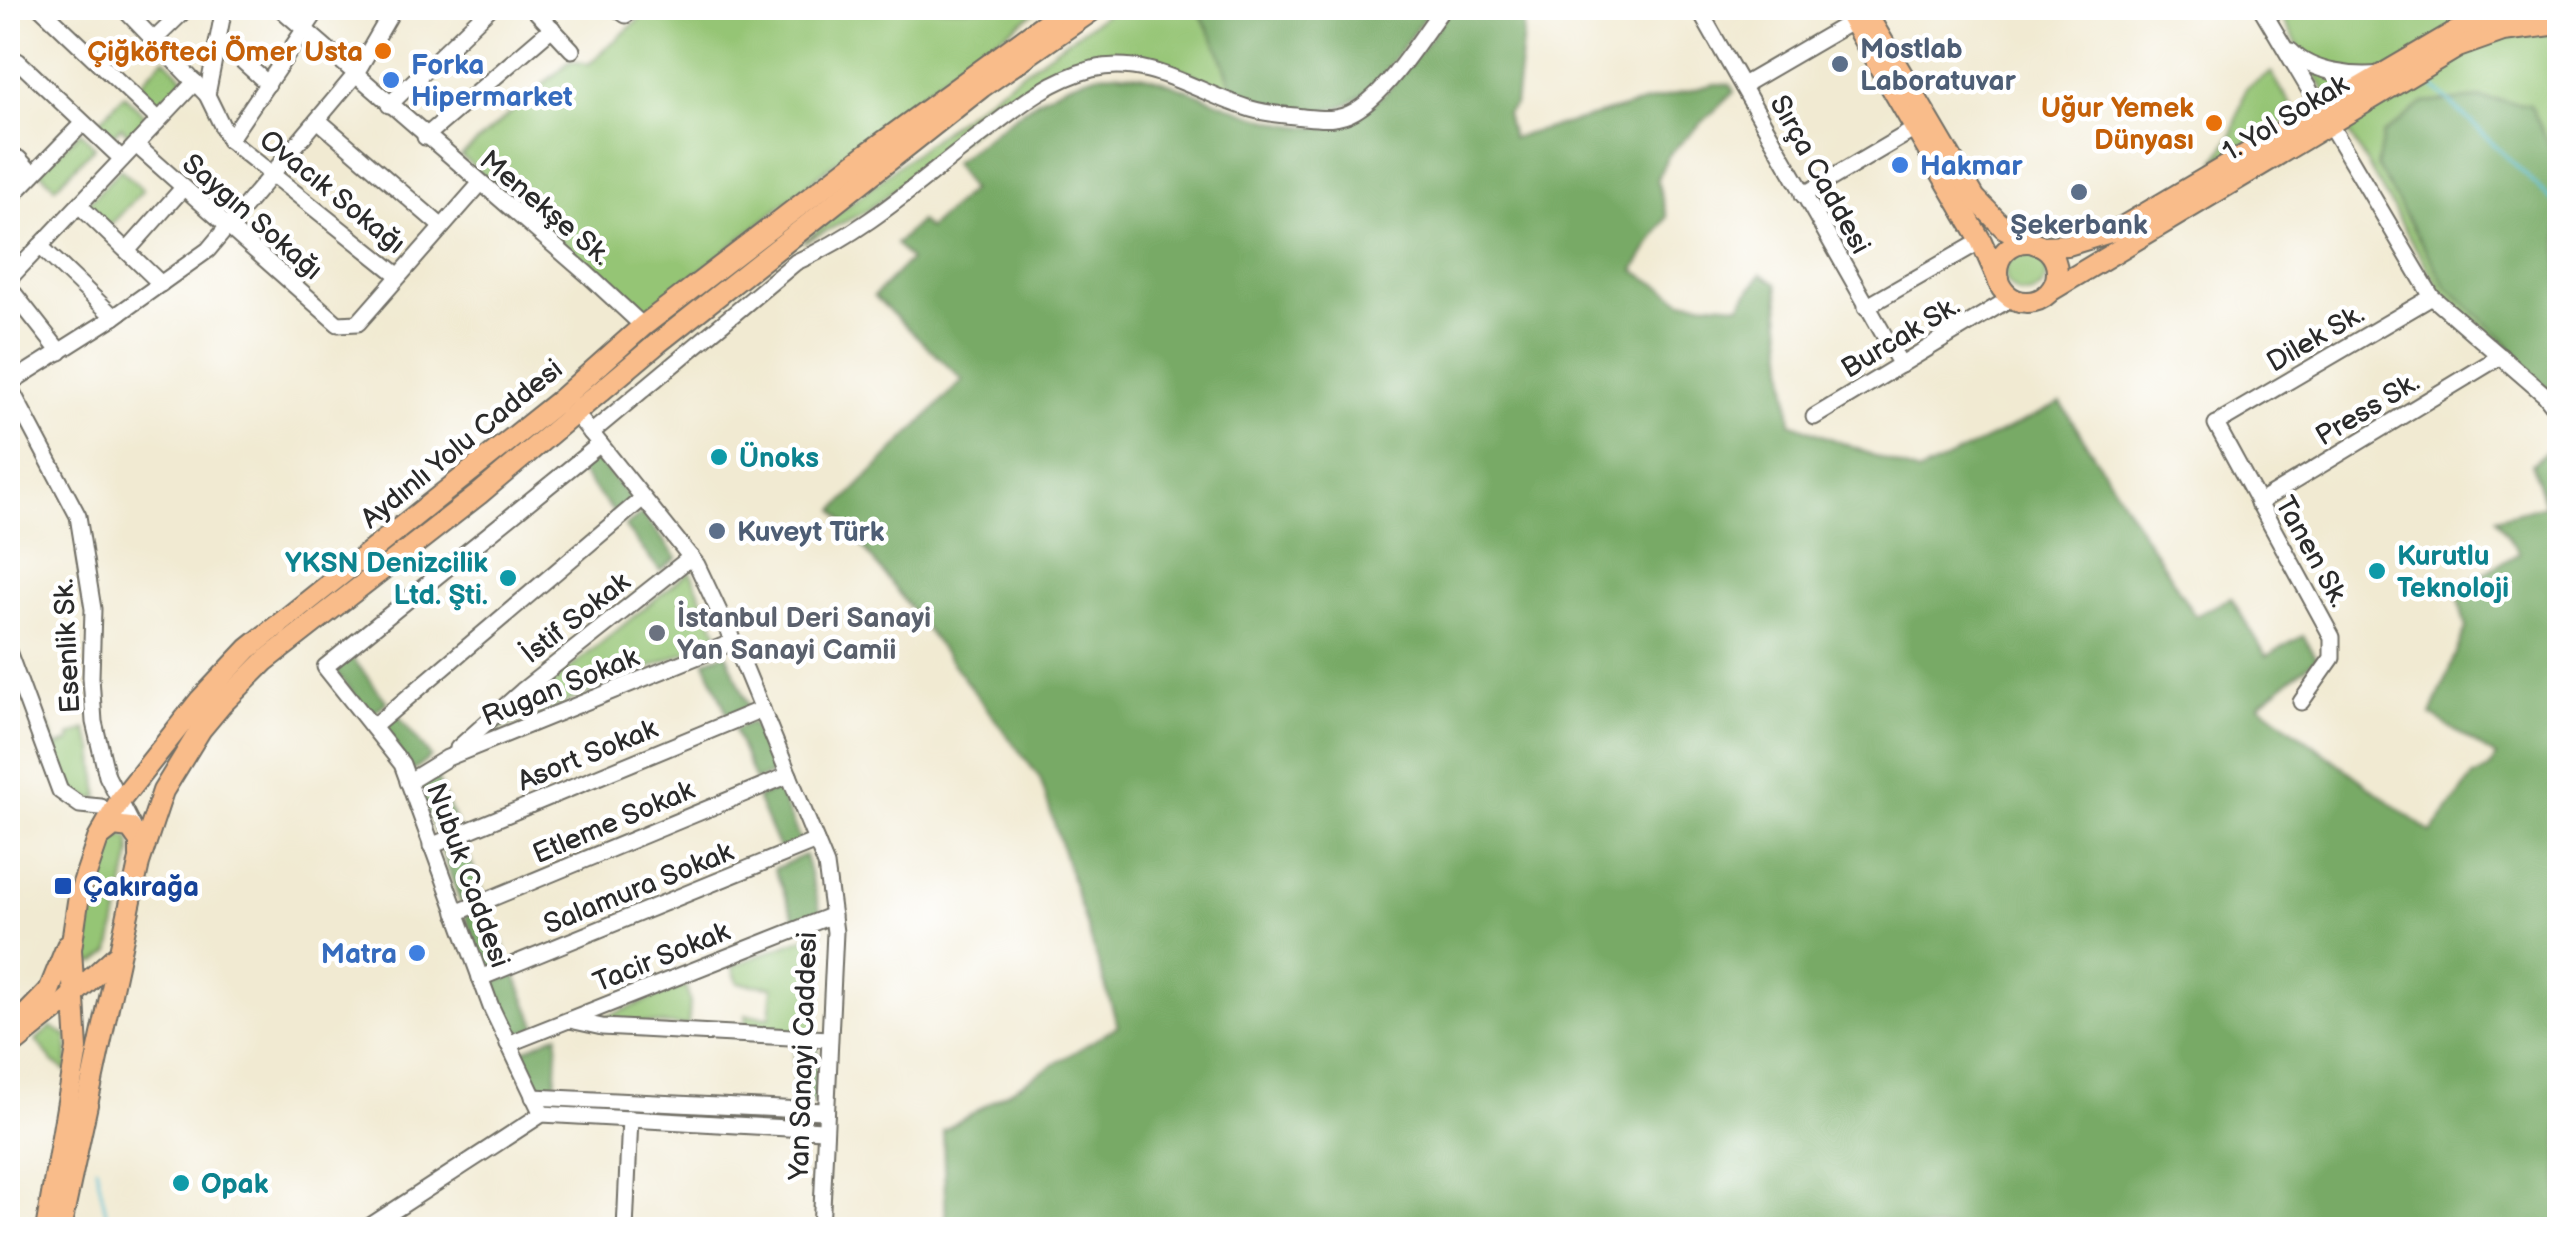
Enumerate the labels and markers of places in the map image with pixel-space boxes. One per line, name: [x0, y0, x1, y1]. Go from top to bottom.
place label: Mostlab Laboratuvar: [1860, 33, 2017, 98]
place label: Çiğköfteci Ömer Usta: [87, 35, 363, 69]
marker: Çiğköfteci Ömer Usta: [372, 40, 394, 62]
place label: Forka Hipermarket: [411, 49, 573, 114]
marker: Mostlab Laboratuvar: [1829, 53, 1851, 75]
marker: Forka Hipermarket: [380, 69, 402, 91]
place label: Uğur Yemek Dünyası: [2041, 92, 2194, 157]
marker: Uğur Yemek Dünyası: [2203, 112, 2225, 134]
place label: Hakmar: [1920, 150, 2023, 183]
marker: Hakmar: [1889, 154, 1911, 176]
marker: Şekerbank: [2068, 181, 2090, 203]
place label: Şekerbank: [2010, 209, 2148, 242]
place label: Ünoks: [739, 441, 819, 475]
marker: Ünoks: [708, 446, 730, 468]
place label: Kuveyt Türk: [737, 516, 885, 549]
marker: Kuveyt Türk: [706, 520, 728, 542]
place label: Kurutlu Teknoloji: [2397, 540, 2509, 605]
place label: YKSN Denizcilik Ltd. Şti.: [285, 547, 488, 612]
marker: Kurutlu Teknoloji: [2366, 560, 2388, 582]
marker: YKSN Denizcilik Ltd. Şti.: [497, 567, 519, 589]
place label: İstanbul Deri Sanayi Yan Sanayi Camii: [677, 600, 931, 667]
marker: İstanbul Deri Sanayi Yan Sanayi Camii: [646, 622, 668, 644]
place label: Çakırağa: [83, 871, 199, 904]
marker: Çakırağa: [52, 875, 74, 897]
place label: Matra: [321, 938, 397, 971]
marker: Matra: [406, 942, 428, 964]
place label: Opak: [201, 1168, 269, 1201]
marker: Opak: [170, 1172, 192, 1194]

